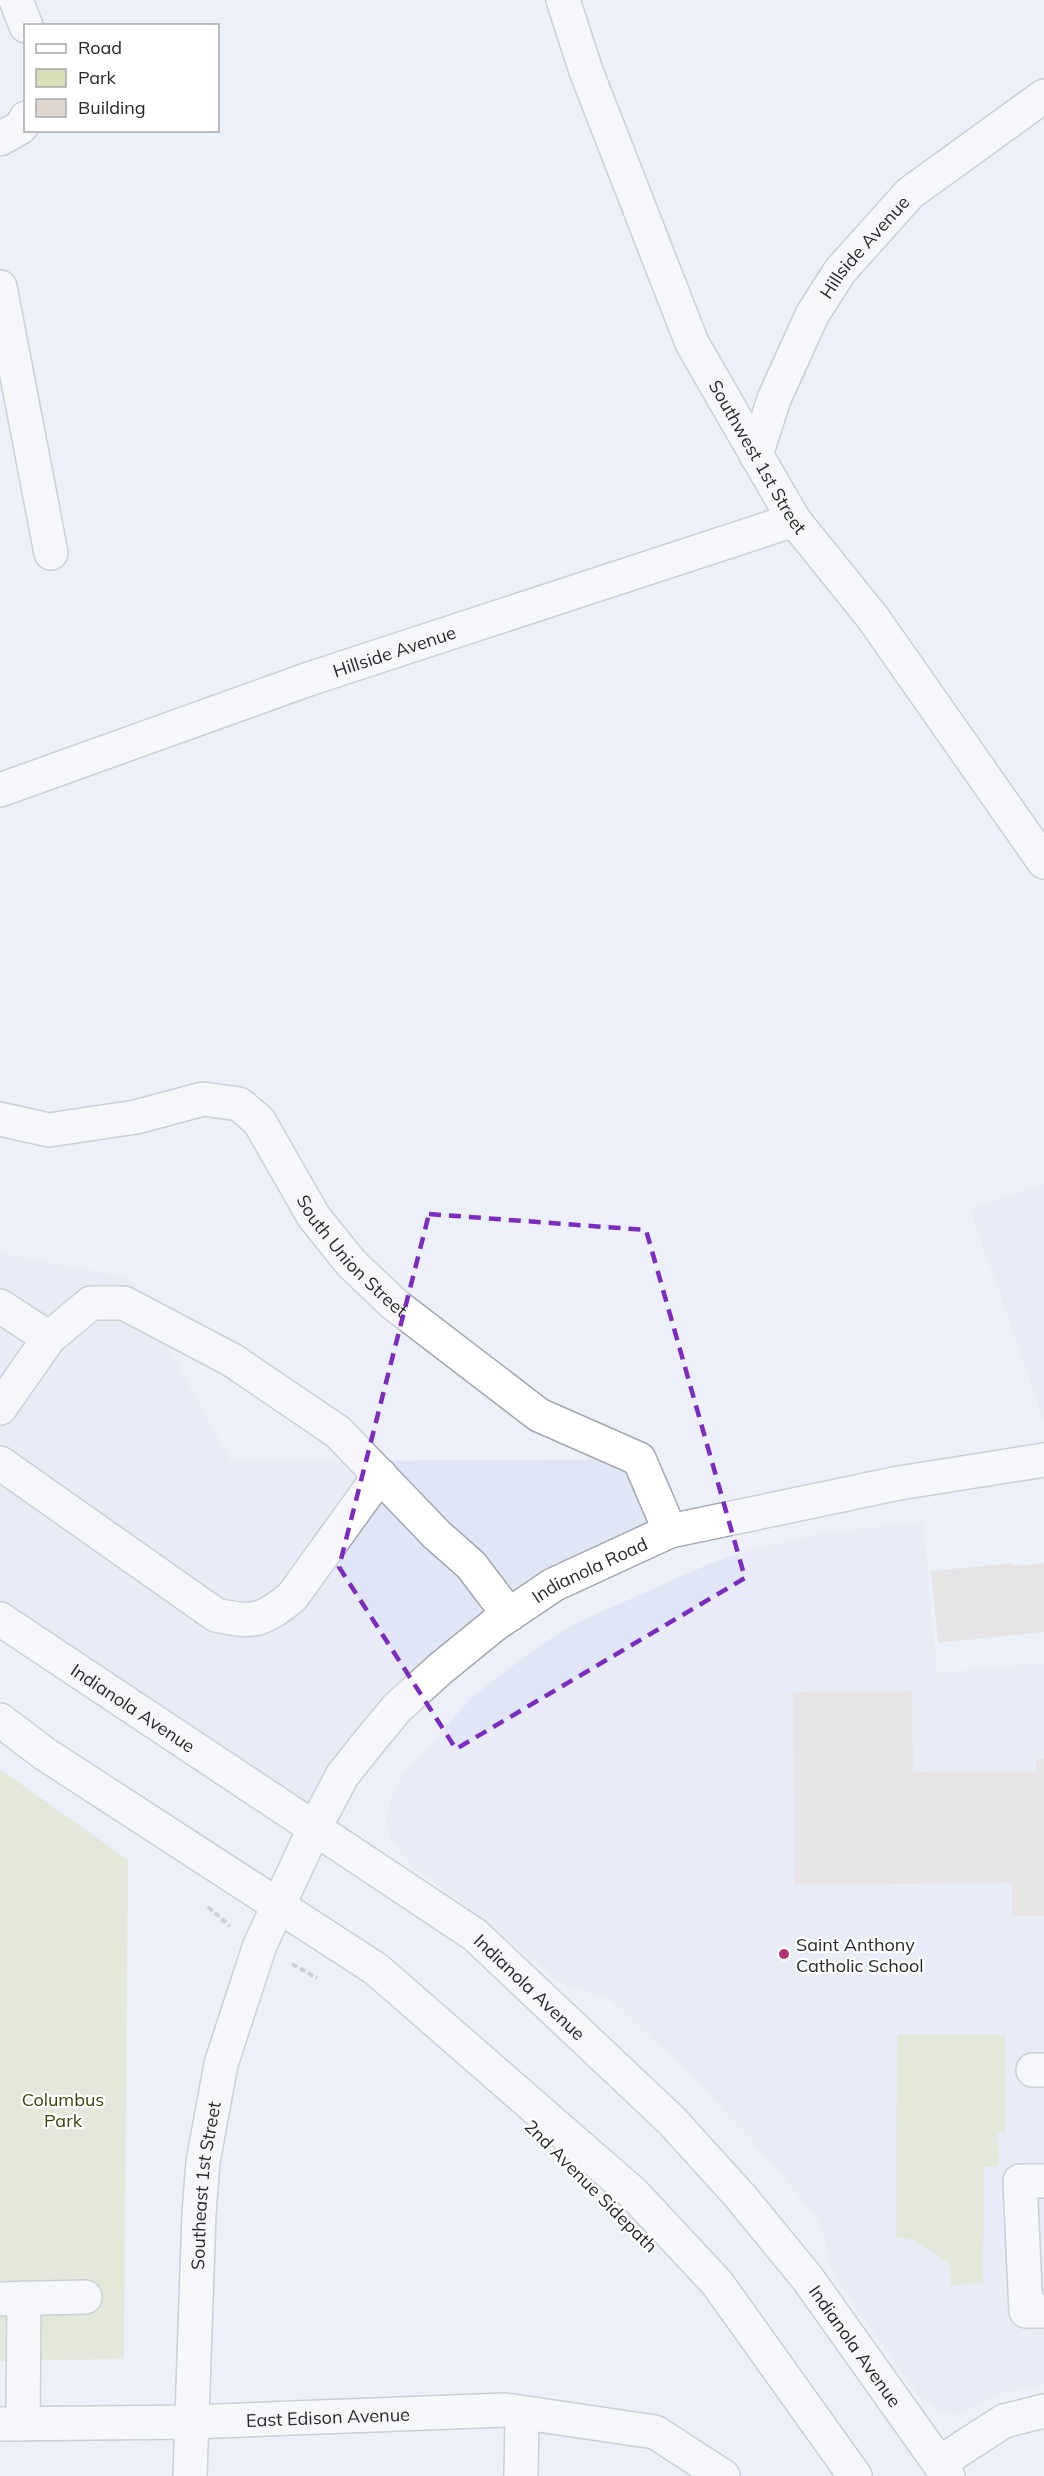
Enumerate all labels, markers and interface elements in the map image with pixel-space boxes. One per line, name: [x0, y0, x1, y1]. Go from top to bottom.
legend: [24, 24, 219, 132]
text: Road: [78, 36, 122, 59]
text: Park: [78, 66, 117, 89]
text: Building: [78, 96, 146, 119]
street label: Hillside Avenue: [814, 191, 914, 303]
street label: Southwest 1st Street: [704, 376, 812, 538]
street label: Hillside Avenue: [330, 620, 459, 682]
street label: South Union Street: [292, 1190, 412, 1322]
street label: Indianola Road: [527, 1532, 651, 1608]
street label: Indianola Avenue: [67, 1658, 200, 1757]
street label: Indianola Avenue: [469, 1929, 590, 2045]
place label: Saint Anthony Catholic School: [796, 1933, 924, 1977]
marker: Saint Anthony Catholic School: [777, 1947, 791, 1961]
park label: Columbus Park: [22, 2088, 104, 2132]
street label: Southeast 1st Street: [186, 2099, 225, 2270]
street label: 2nd Avenue Sidepath: [520, 2115, 662, 2257]
street label: Indianola Avenue: [804, 2280, 907, 2411]
street label: East Edison Avenue: [246, 2402, 410, 2431]

